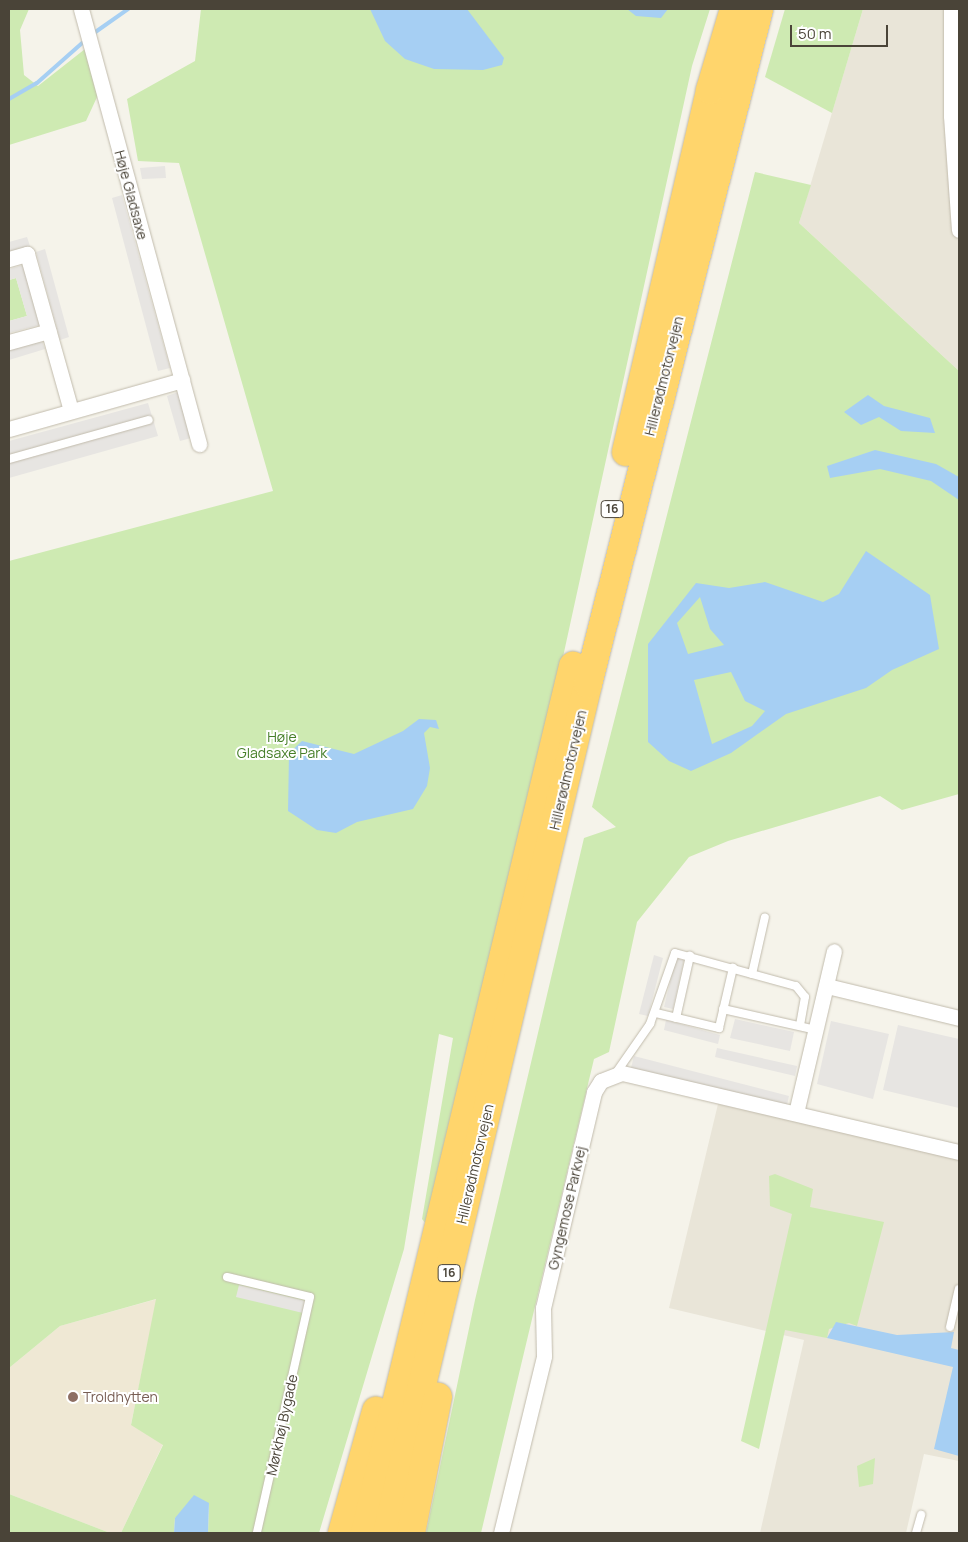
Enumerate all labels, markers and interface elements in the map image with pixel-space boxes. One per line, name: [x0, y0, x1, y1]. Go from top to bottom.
scale bar: [793, 15, 890, 47]
text: 50 m: [798, 23, 832, 44]
street label: Høje Gladsaxe: [111, 148, 151, 242]
street label: Hillerødmotorvejen: [641, 314, 687, 438]
road number: 16: [600, 499, 624, 518]
street label: Hillerødmotorvejen: [546, 708, 590, 832]
park label: Høje Gladsaxe Park: [237, 729, 327, 762]
street label: Hillerødmotorvejen: [453, 1102, 497, 1226]
street label: Gyngemose Parkvej: [545, 1144, 589, 1272]
road number: 16: [436, 1264, 462, 1282]
street label: Mørkhøj Bygade: [263, 1373, 301, 1477]
place label: Troldhytten: [83, 1389, 158, 1405]
marker: Troldhytten: [67, 1391, 79, 1403]

